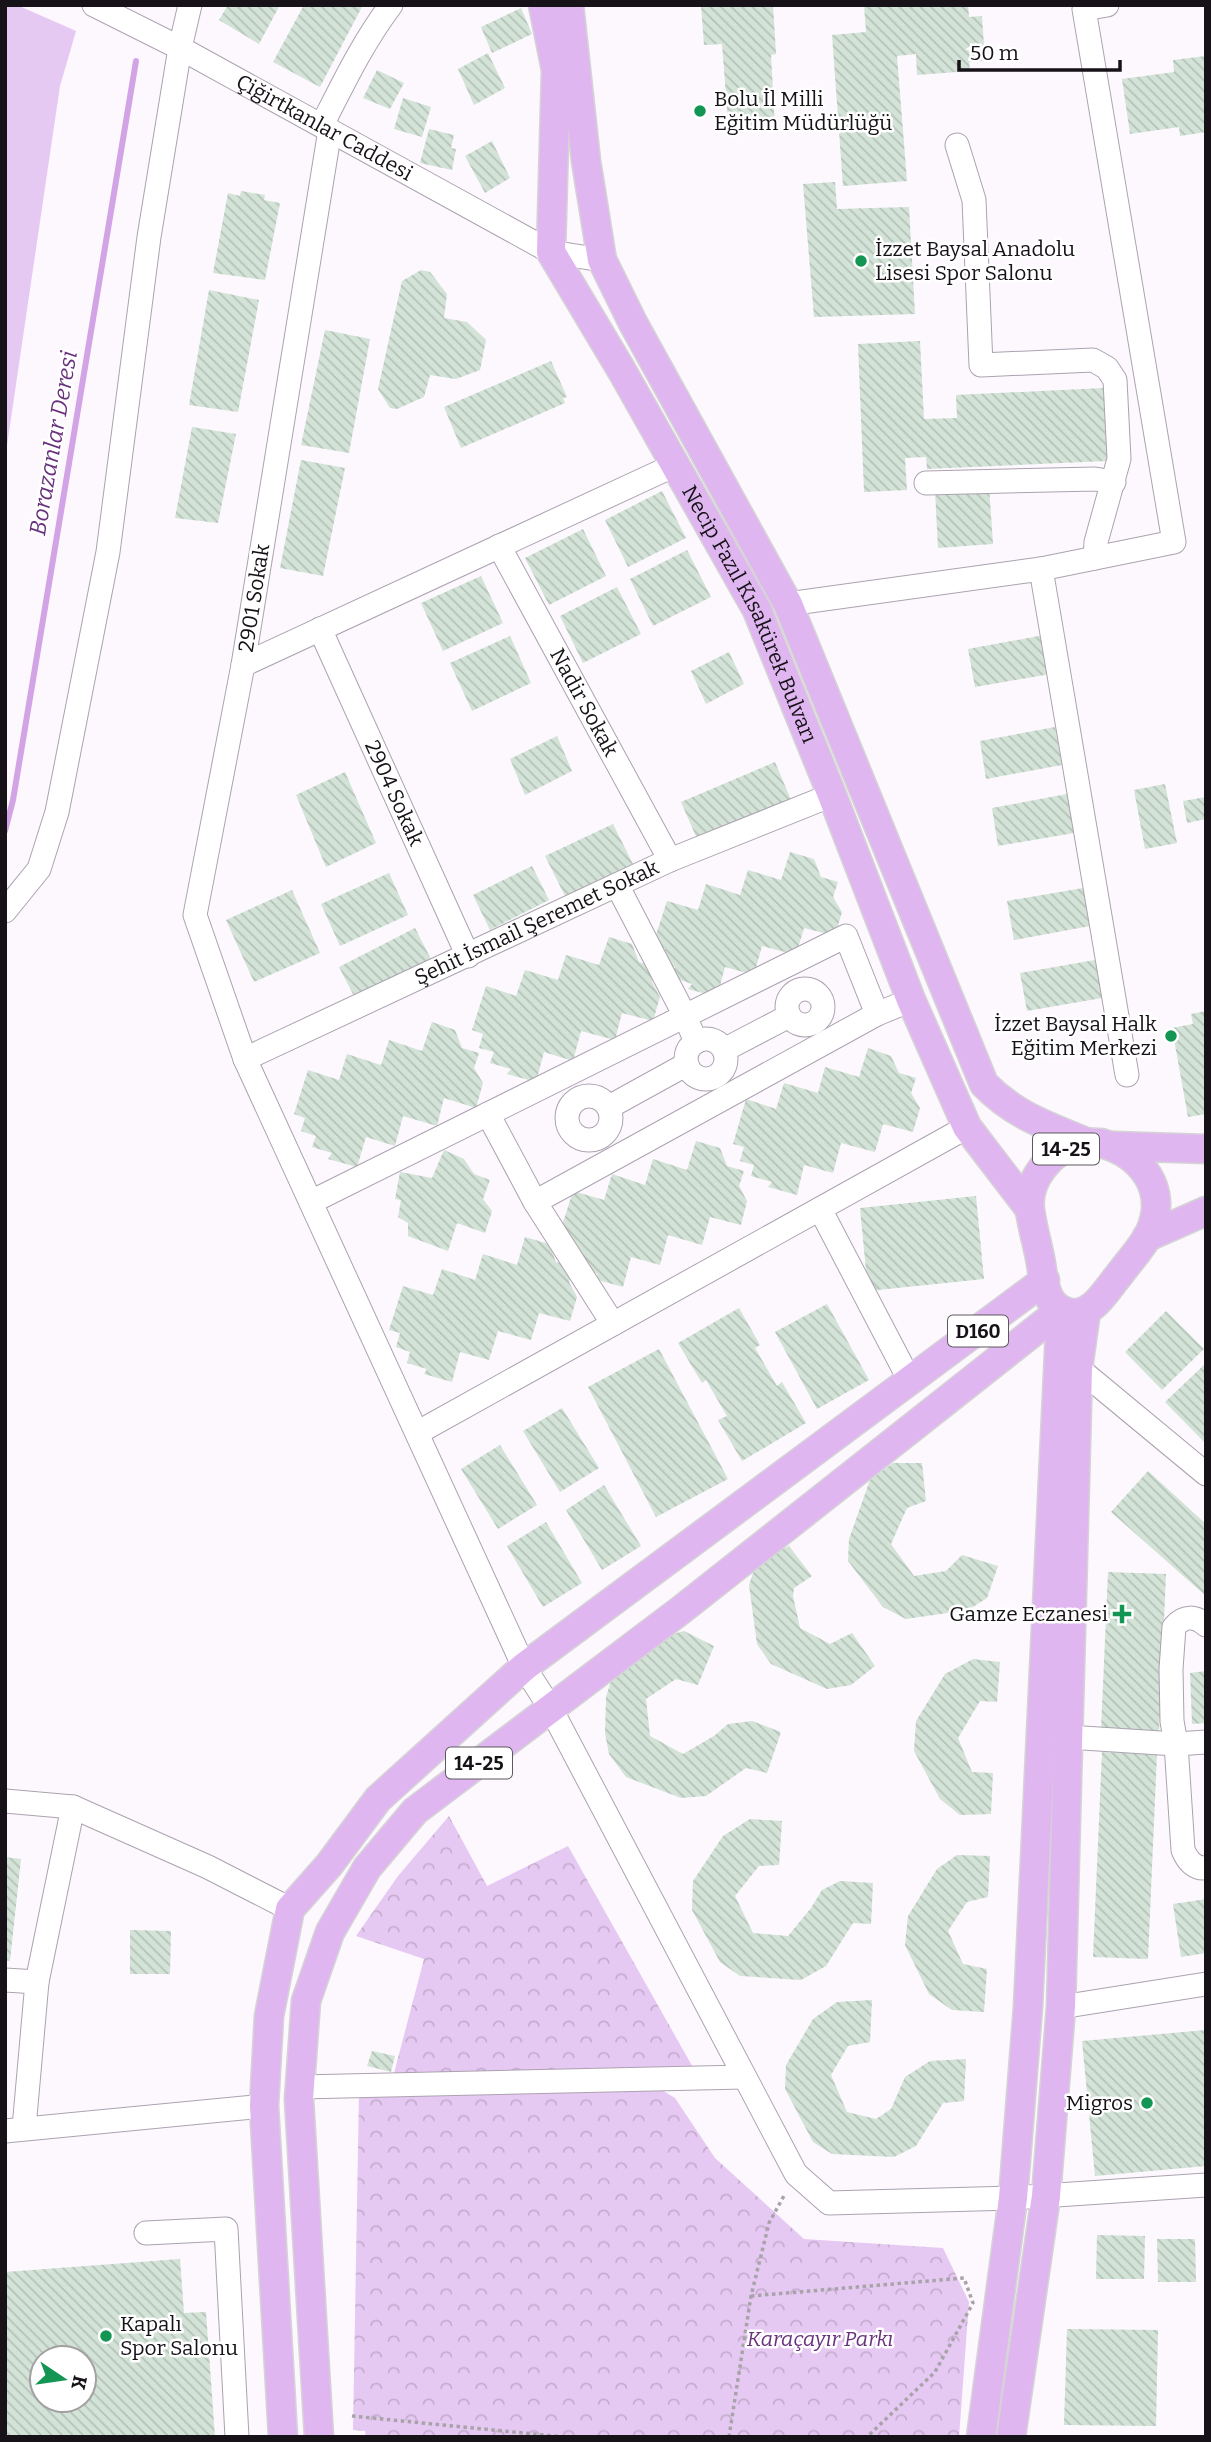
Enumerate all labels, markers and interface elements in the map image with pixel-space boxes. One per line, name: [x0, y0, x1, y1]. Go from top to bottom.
scale bar: [959, 28, 1120, 72]
text: 50 m: [970, 40, 1019, 66]
street label: Çiğirtkanlar Caddesi: [231, 68, 417, 186]
place label: Bolu İl Milli Eğitim Müdürlüğü: [714, 86, 892, 136]
marker: Bolu İl Milli Eğitim Müdürlüğü: [692, 103, 708, 119]
place label: İzzet Baysal Anadolu Lisesi Spor Salonu: [875, 236, 1075, 286]
marker: İzzet Baysal Anadolu Lisesi Spor Salonu: [853, 253, 869, 269]
water label: Borazanlar Deresi: [23, 348, 83, 537]
street label: Necip Fazıl Kısakürek Bulvarı: [676, 481, 823, 747]
street label: 2901 Sokak: [233, 542, 275, 654]
street label: Nadir Sokak: [544, 644, 624, 761]
street label: 2904 Sokak: [359, 736, 429, 850]
street label: Şehit İsmail Şeremet Sokak: [410, 854, 663, 991]
place label: İzzet Baysal Halk Eğitim Merkezi: [994, 1011, 1157, 1061]
marker: İzzet Baysal Halk Eğitim Merkezi: [1163, 1028, 1179, 1044]
road number: 14-25: [1033, 1134, 1099, 1164]
road number: D160: [948, 1316, 1008, 1346]
place label: Gamze Eczanesi: [949, 1601, 1108, 1627]
marker: Gamze Eczanesi: [1114, 1606, 1130, 1622]
road number: 14-25: [446, 1748, 512, 1778]
place label: Migros: [1066, 2090, 1133, 2116]
marker: Migros: [1139, 2095, 1155, 2111]
place label: Kapalı Spor Salonu: [120, 2311, 238, 2361]
park label: Karaçayır Parkı: [747, 2326, 893, 2352]
marker: Kapalı Spor Salonu: [98, 2328, 114, 2344]
north arrow: [28, 2344, 98, 2414]
text: K: [66, 2373, 92, 2392]

